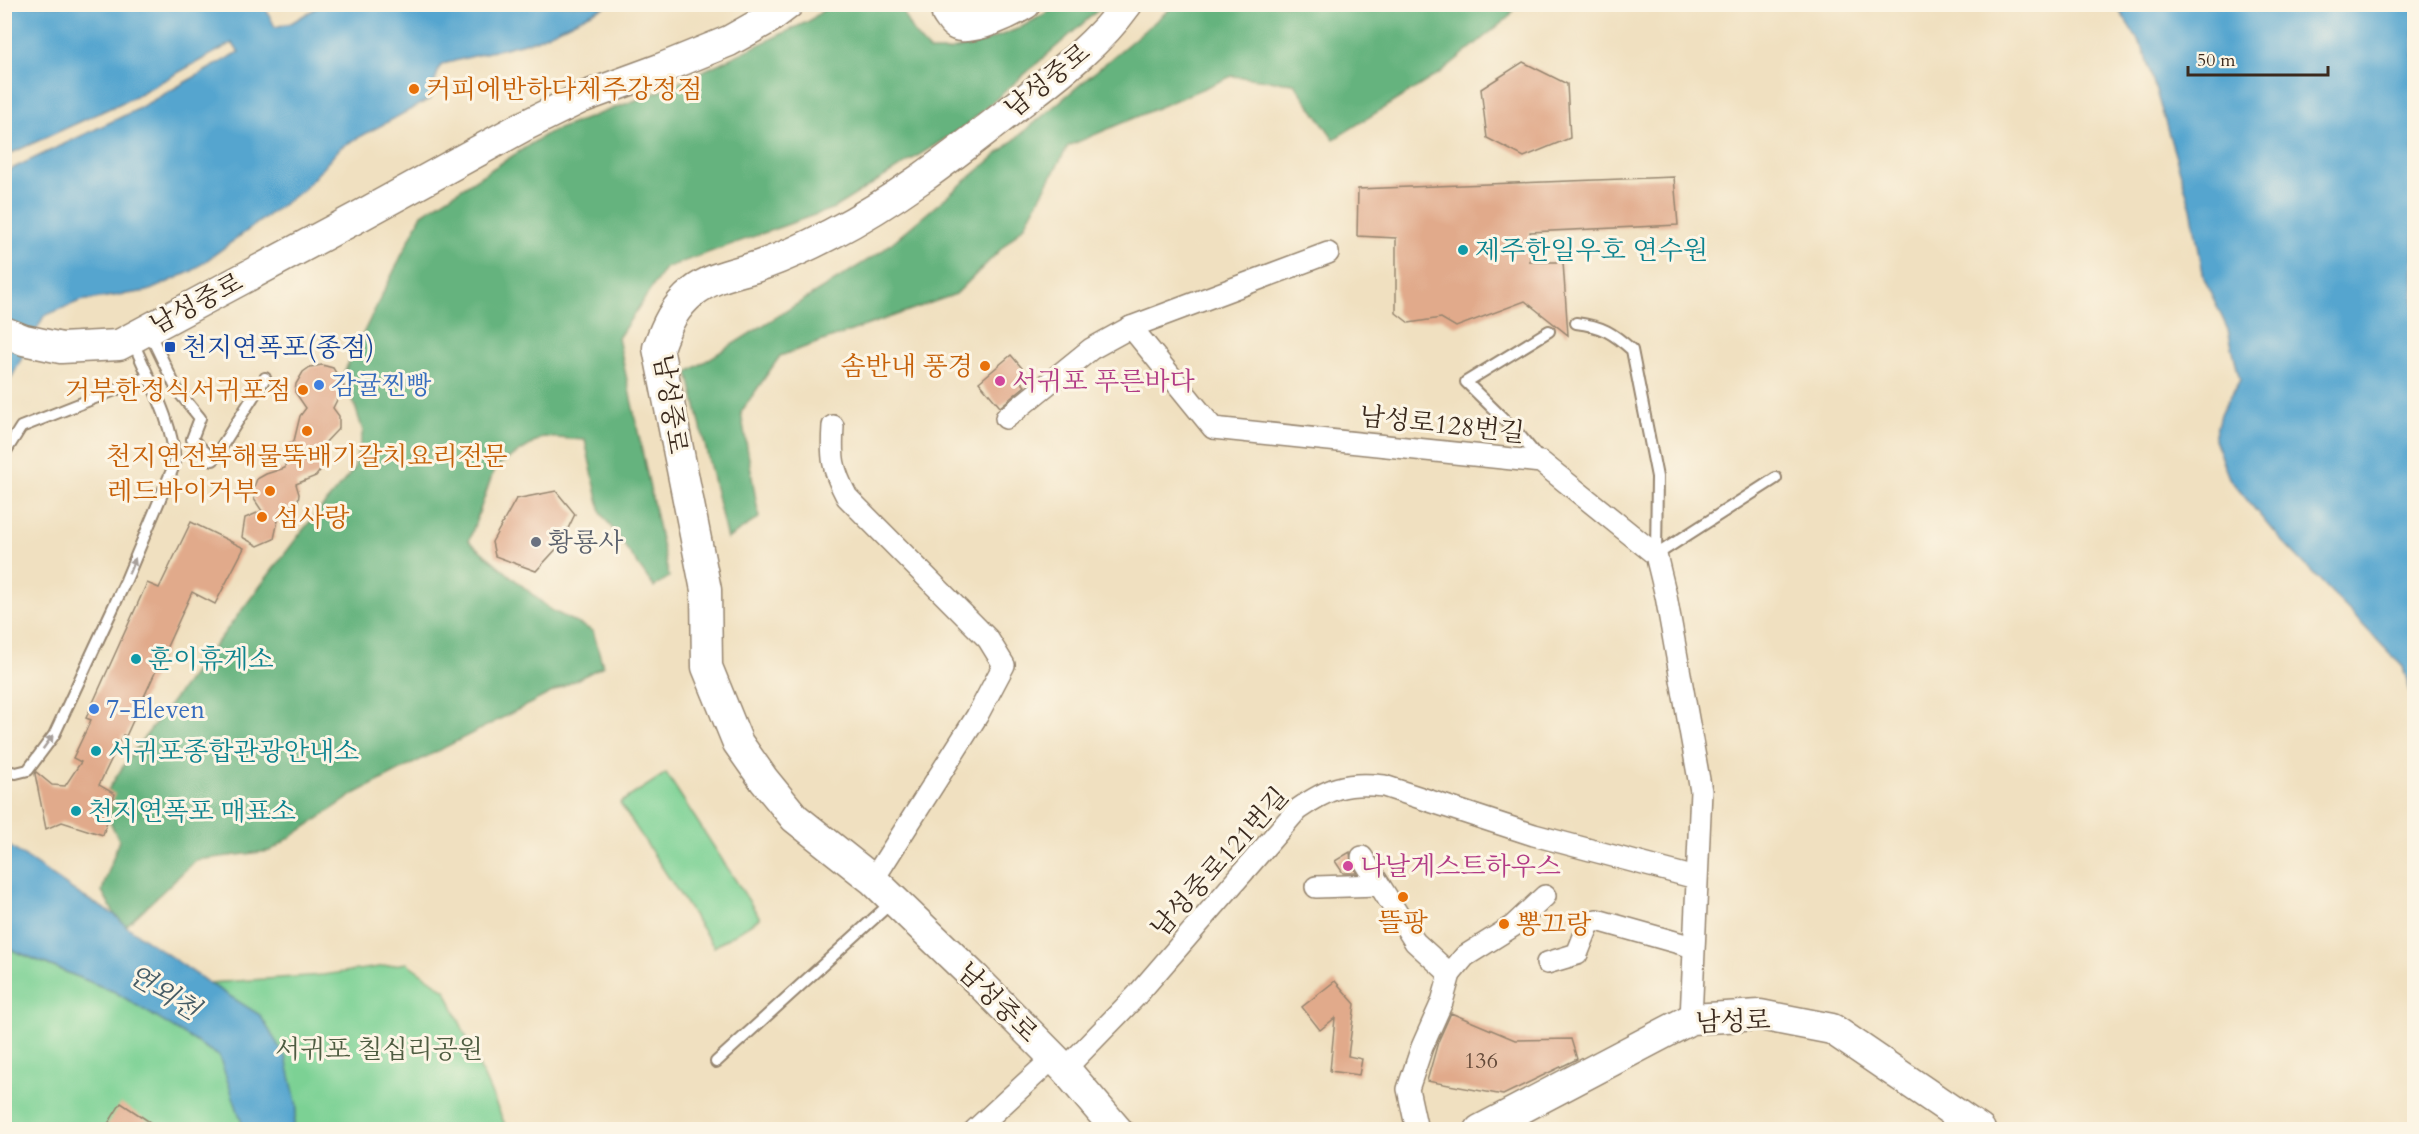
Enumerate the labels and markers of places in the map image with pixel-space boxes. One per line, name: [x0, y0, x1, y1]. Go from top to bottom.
place label: 커피에반하다제주강정점: [426, 72, 702, 107]
marker: 커피에반하다제주강정점: [407, 82, 421, 96]
place label: 제주한일우호 연수원: [1475, 233, 1708, 268]
marker: 제주한일우호 연수원: [1456, 243, 1470, 257]
place label: 천지연폭포(종점): [182, 330, 374, 365]
marker: 천지연폭포(종점): [163, 340, 177, 354]
place label: 솜반내 풍경: [840, 349, 973, 384]
marker: 솜반내 풍경: [978, 359, 992, 373]
place label: 서귀포 푸른바다: [1012, 364, 1195, 399]
place label: 감귤찐빵: [331, 368, 431, 403]
place label: 거부한정식서귀포점: [65, 373, 291, 408]
marker: 서귀포 푸른바다: [993, 374, 1007, 388]
marker: 감귤찐빵: [312, 378, 326, 392]
marker: 거부한정식서귀포점: [296, 383, 310, 397]
marker: 천지연전복해물뚝배기갈치요리전문: [300, 424, 314, 438]
place label: 천지연전복해물뚝배기갈치요리전문: [106, 439, 508, 474]
place label: 레드바이거부: [107, 474, 258, 509]
marker: 레드바이거부: [263, 484, 277, 498]
place label: 섬사랑: [274, 500, 349, 535]
marker: 섬사랑: [255, 510, 269, 524]
place label: 황룡사: [548, 525, 623, 560]
marker: 황룡사: [529, 535, 543, 549]
place label: 훈이휴게소: [148, 642, 274, 677]
marker: 훈이휴게소: [129, 652, 143, 666]
place label: 7-Eleven: [106, 692, 205, 727]
marker: 7-Eleven: [87, 702, 101, 716]
place label: 서귀포종합관광안내소: [108, 734, 359, 769]
marker: 서귀포종합관광안내소: [89, 744, 103, 758]
place label: 천지연폭포 매표소: [88, 794, 296, 829]
marker: 천지연폭포 매표소: [69, 804, 83, 818]
place label: 나날게스트하우스: [1360, 849, 1561, 884]
marker: 나날게스트하우스: [1341, 859, 1355, 873]
marker: 뜰팡: [1396, 890, 1410, 904]
place label: 뜰팡: [1378, 905, 1428, 940]
place label: 뽕끄랑: [1516, 907, 1591, 942]
marker: 뽕끄랑: [1497, 917, 1511, 931]

